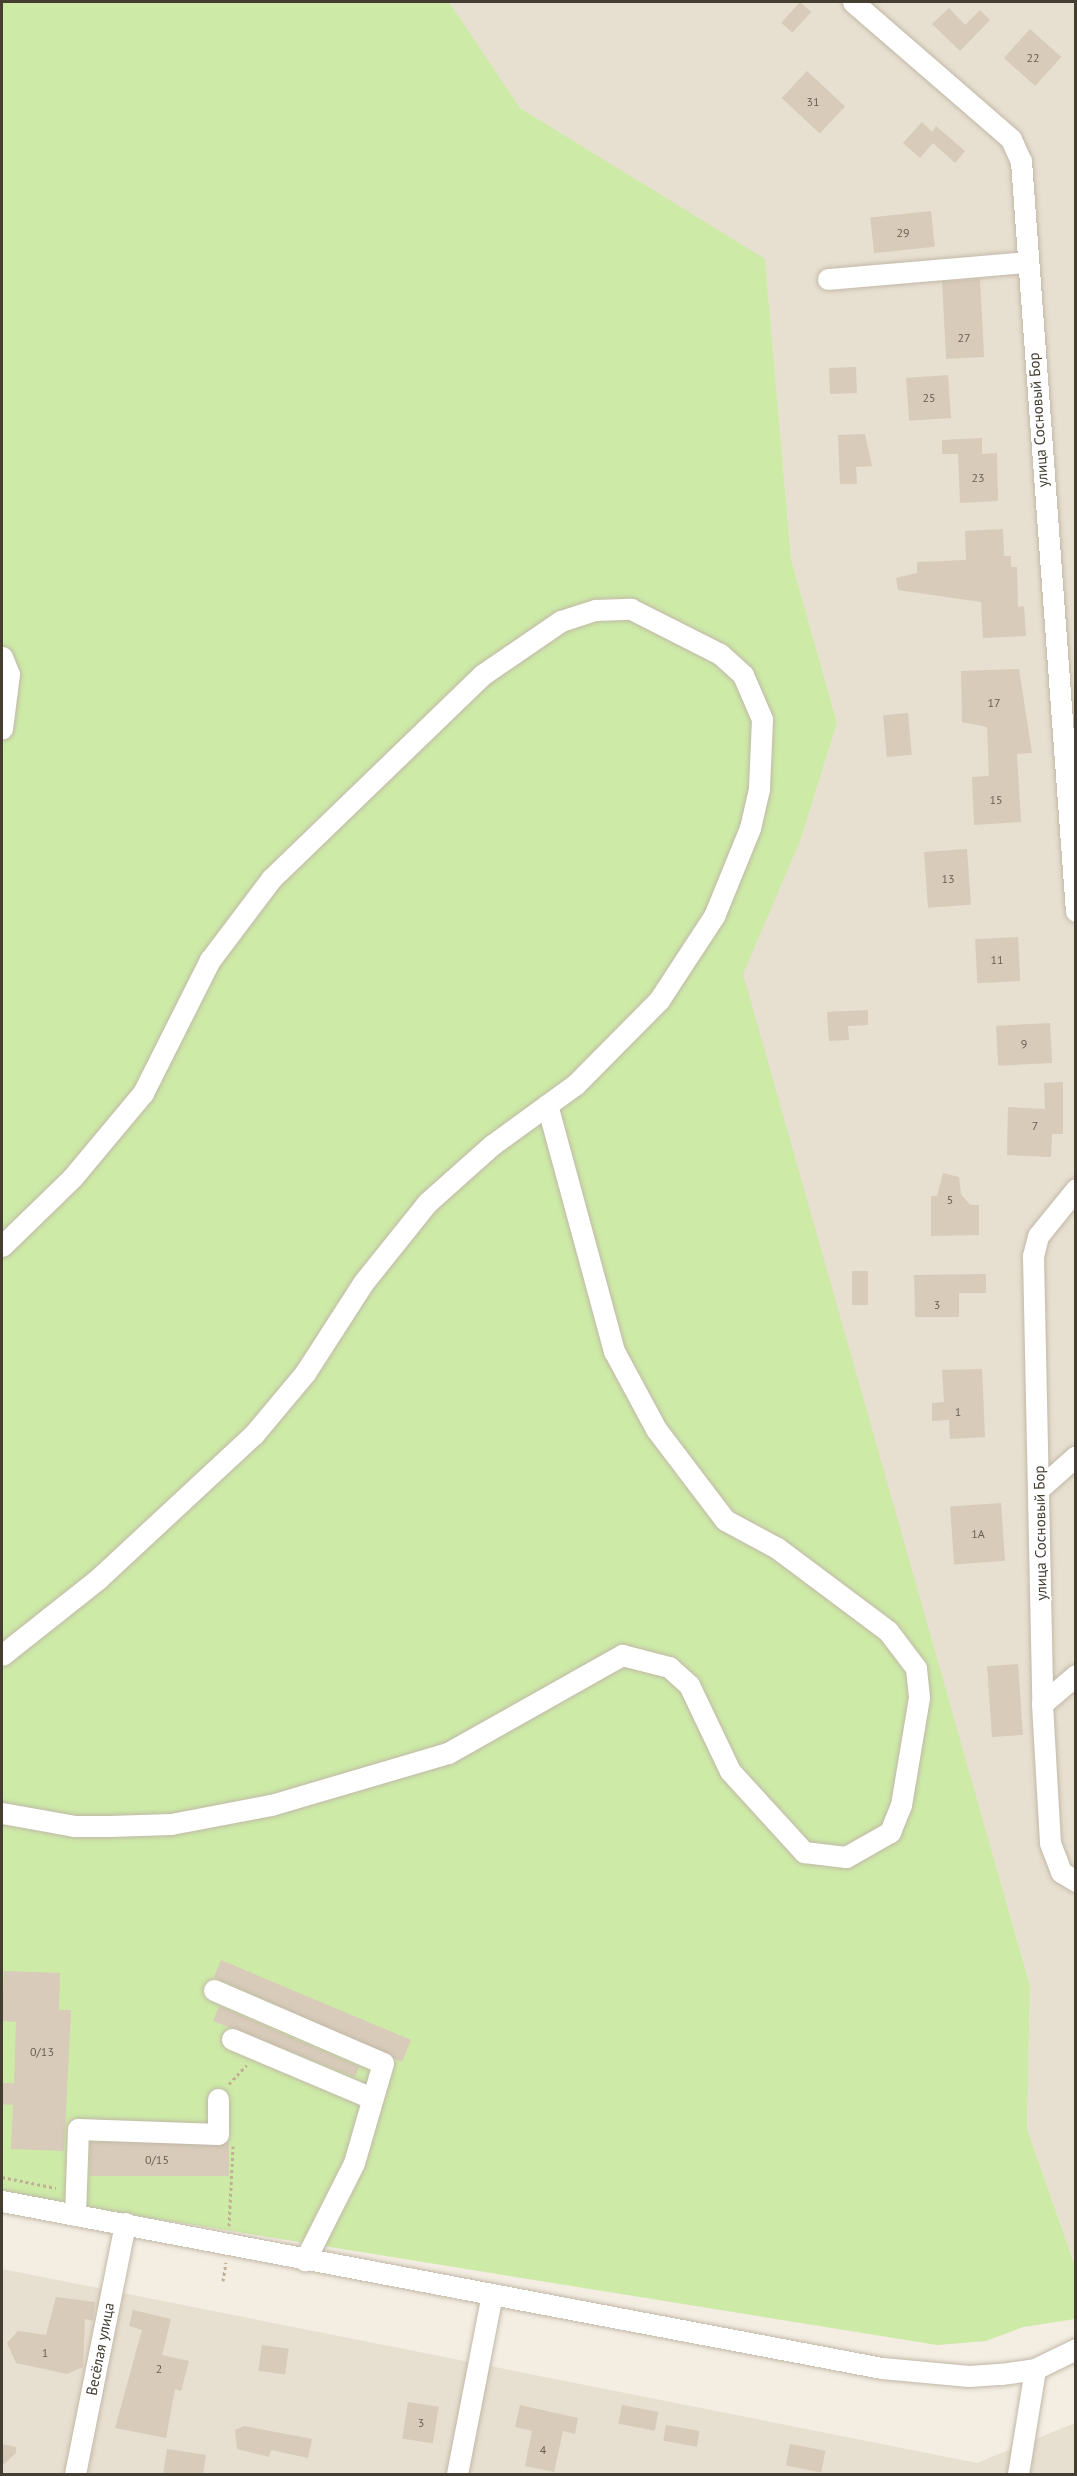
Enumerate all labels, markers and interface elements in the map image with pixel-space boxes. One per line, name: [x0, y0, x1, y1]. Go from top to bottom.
house number: 22: [1026, 51, 1040, 65]
house number: 31: [806, 95, 820, 109]
house number: 29: [896, 226, 910, 240]
house number: 27: [957, 331, 971, 345]
street label: улица Сосновый Бор: [1024, 352, 1052, 488]
house number: 25: [922, 391, 936, 405]
house number: 23: [971, 471, 985, 485]
house number: 17: [987, 696, 1001, 710]
house number: 15: [989, 793, 1003, 807]
house number: 13: [941, 872, 955, 886]
house number: 11: [990, 953, 1004, 967]
house number: 9: [1021, 1037, 1027, 1051]
house number: 7: [1032, 1119, 1038, 1133]
house number: 5: [947, 1193, 953, 1207]
house number: 3: [934, 1298, 940, 1312]
house number: 1: [955, 1405, 961, 1419]
street label: улица Сосновый Бор: [1030, 1465, 1050, 1601]
house number: 1А: [971, 1527, 985, 1541]
house number: 0/13: [30, 2045, 54, 2059]
house number: 0/15: [145, 2153, 169, 2167]
street label: Весёлая улица: [82, 2301, 118, 2397]
house number: 1: [42, 2346, 48, 2360]
house number: 2: [156, 2362, 162, 2376]
house number: 3: [418, 2416, 424, 2430]
house number: 4: [540, 2443, 546, 2457]

